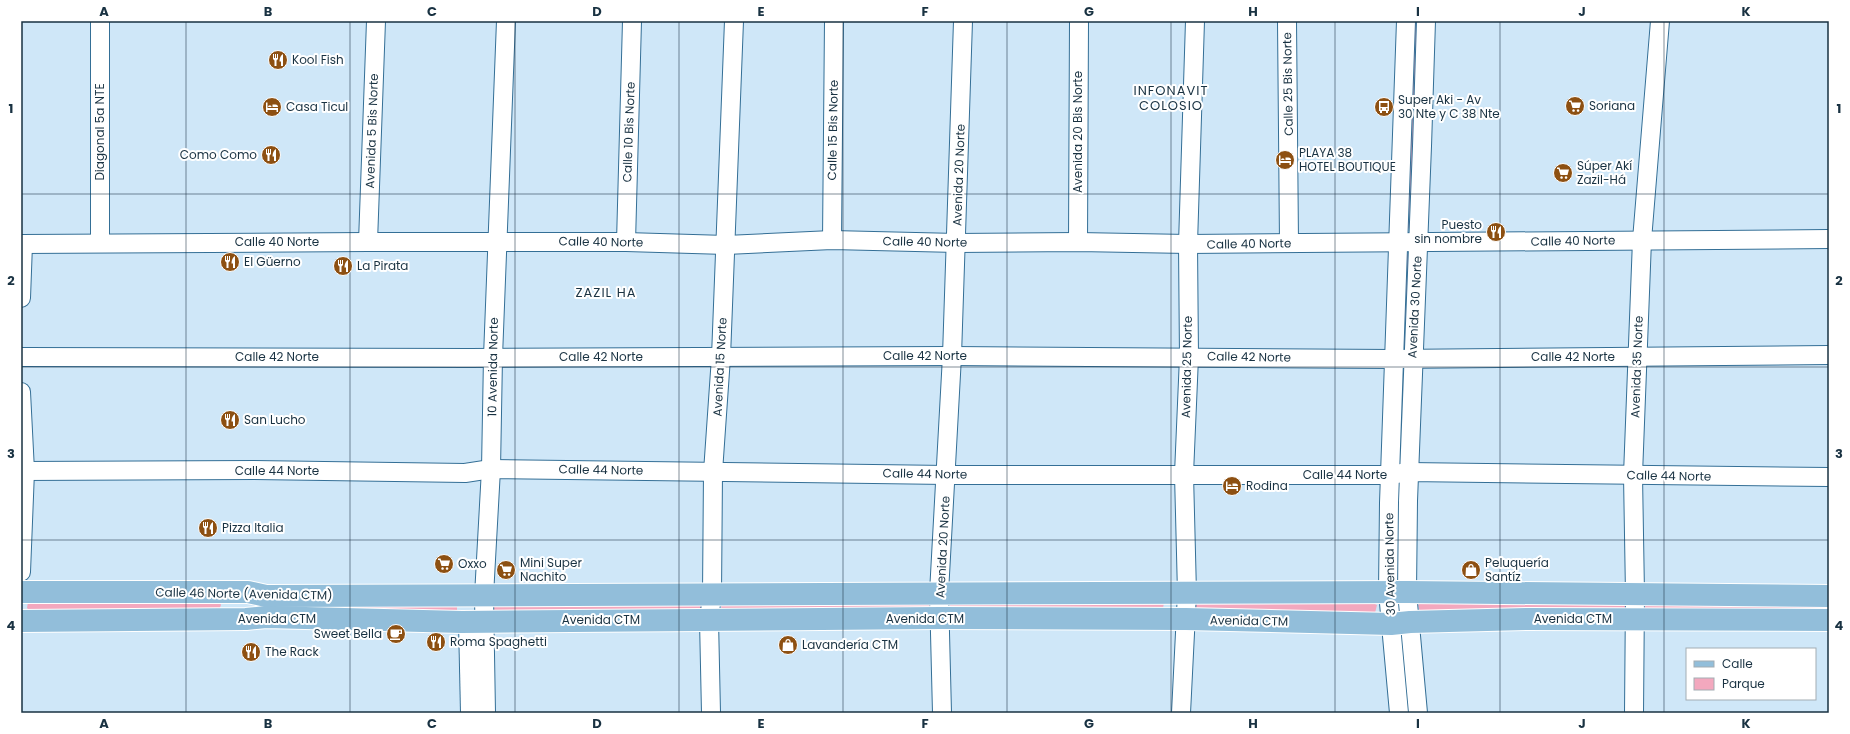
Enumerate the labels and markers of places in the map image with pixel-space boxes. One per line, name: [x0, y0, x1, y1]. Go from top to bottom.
restaurant icon: Kool Fish: [267, 49, 289, 71]
place label: Kool Fish: [292, 51, 344, 68]
place label: Super Aki - Av 30 Nte y C 38 Nte: [1398, 91, 1500, 122]
supermarket icon: Soriana: [1564, 95, 1586, 117]
hotel icon: Casa Ticul: [261, 96, 283, 118]
bus stop icon: Super Aki - Av 30 Nte y C 38 Nte: [1373, 96, 1395, 118]
place label: Soriana: [1589, 97, 1635, 114]
place label: Casa Ticul: [286, 98, 348, 115]
restaurant icon: Como Como: [260, 144, 282, 166]
place label: PLAYA 38 HOTEL BOUTIQUE: [1299, 144, 1396, 175]
place label: Como Como: [180, 146, 257, 163]
hotel icon: PLAYA 38 HOTEL BOUTIQUE: [1274, 149, 1296, 171]
place label: Súper Akí Zazil-Há: [1577, 157, 1632, 188]
supermarket icon: Súper Akí Zazil-Há: [1552, 162, 1574, 184]
place label: Puesto sin nombre: [1414, 216, 1482, 247]
restaurant icon: Puesto sin nombre: [1485, 221, 1507, 243]
restaurant icon: El Güerno: [219, 251, 241, 273]
place label: El Güerno: [244, 253, 301, 270]
restaurant icon: La Pirata: [332, 255, 354, 277]
place label: La Pirata: [357, 257, 408, 274]
restaurant icon: San Lucho: [219, 409, 241, 431]
place label: San Lucho: [244, 411, 306, 428]
hotel icon: Rodina: [1221, 475, 1243, 497]
place label: Rodina: [1246, 477, 1288, 494]
restaurant icon: Pizza Italia: [197, 517, 219, 539]
place label: Pizza Italia: [222, 519, 284, 536]
supermarket icon: Oxxo: [433, 553, 455, 575]
place label: Mini Super Nachito: [520, 554, 582, 585]
place label: Peluquería Santíz: [1485, 554, 1549, 585]
place label: Oxxo: [458, 555, 487, 572]
supermarket icon: Mini Super Nachito: [495, 559, 517, 581]
shop icon: Peluquería Santíz: [1460, 559, 1482, 581]
cafe icon: Sweet Bella: [385, 623, 407, 645]
place label: Sweet Bella: [314, 625, 382, 642]
restaurant icon: Roma Spaghetti: [425, 631, 447, 653]
place label: Roma Spaghetti: [450, 633, 547, 650]
shop icon: Lavandería CTM: [777, 634, 799, 656]
place label: Lavandería CTM: [802, 636, 898, 653]
restaurant icon: The Rack: [240, 641, 262, 663]
place label: The Rack: [265, 643, 320, 660]

